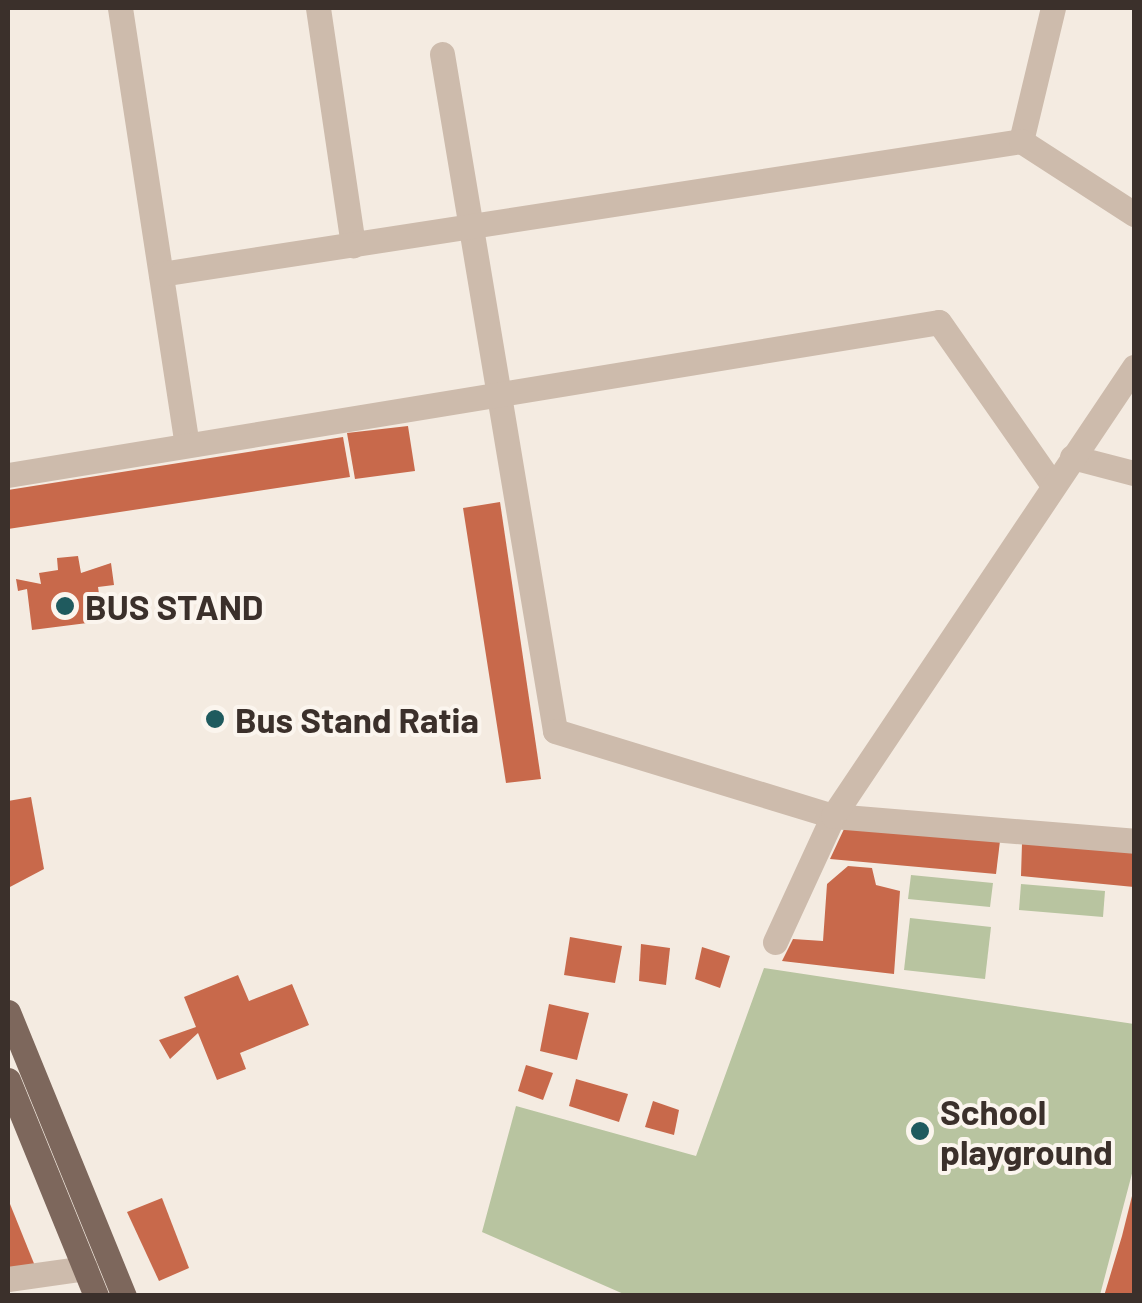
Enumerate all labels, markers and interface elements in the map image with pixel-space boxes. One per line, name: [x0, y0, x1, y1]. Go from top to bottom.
place label: BUS STAND: [85, 585, 263, 627]
marker: BUS STAND: [54, 595, 76, 617]
place label: Bus Stand Ratia: [235, 698, 479, 740]
marker: Bus Stand Ratia: [204, 708, 226, 730]
place label: School playground: [940, 1090, 1113, 1172]
marker: School playground: [909, 1120, 931, 1142]

